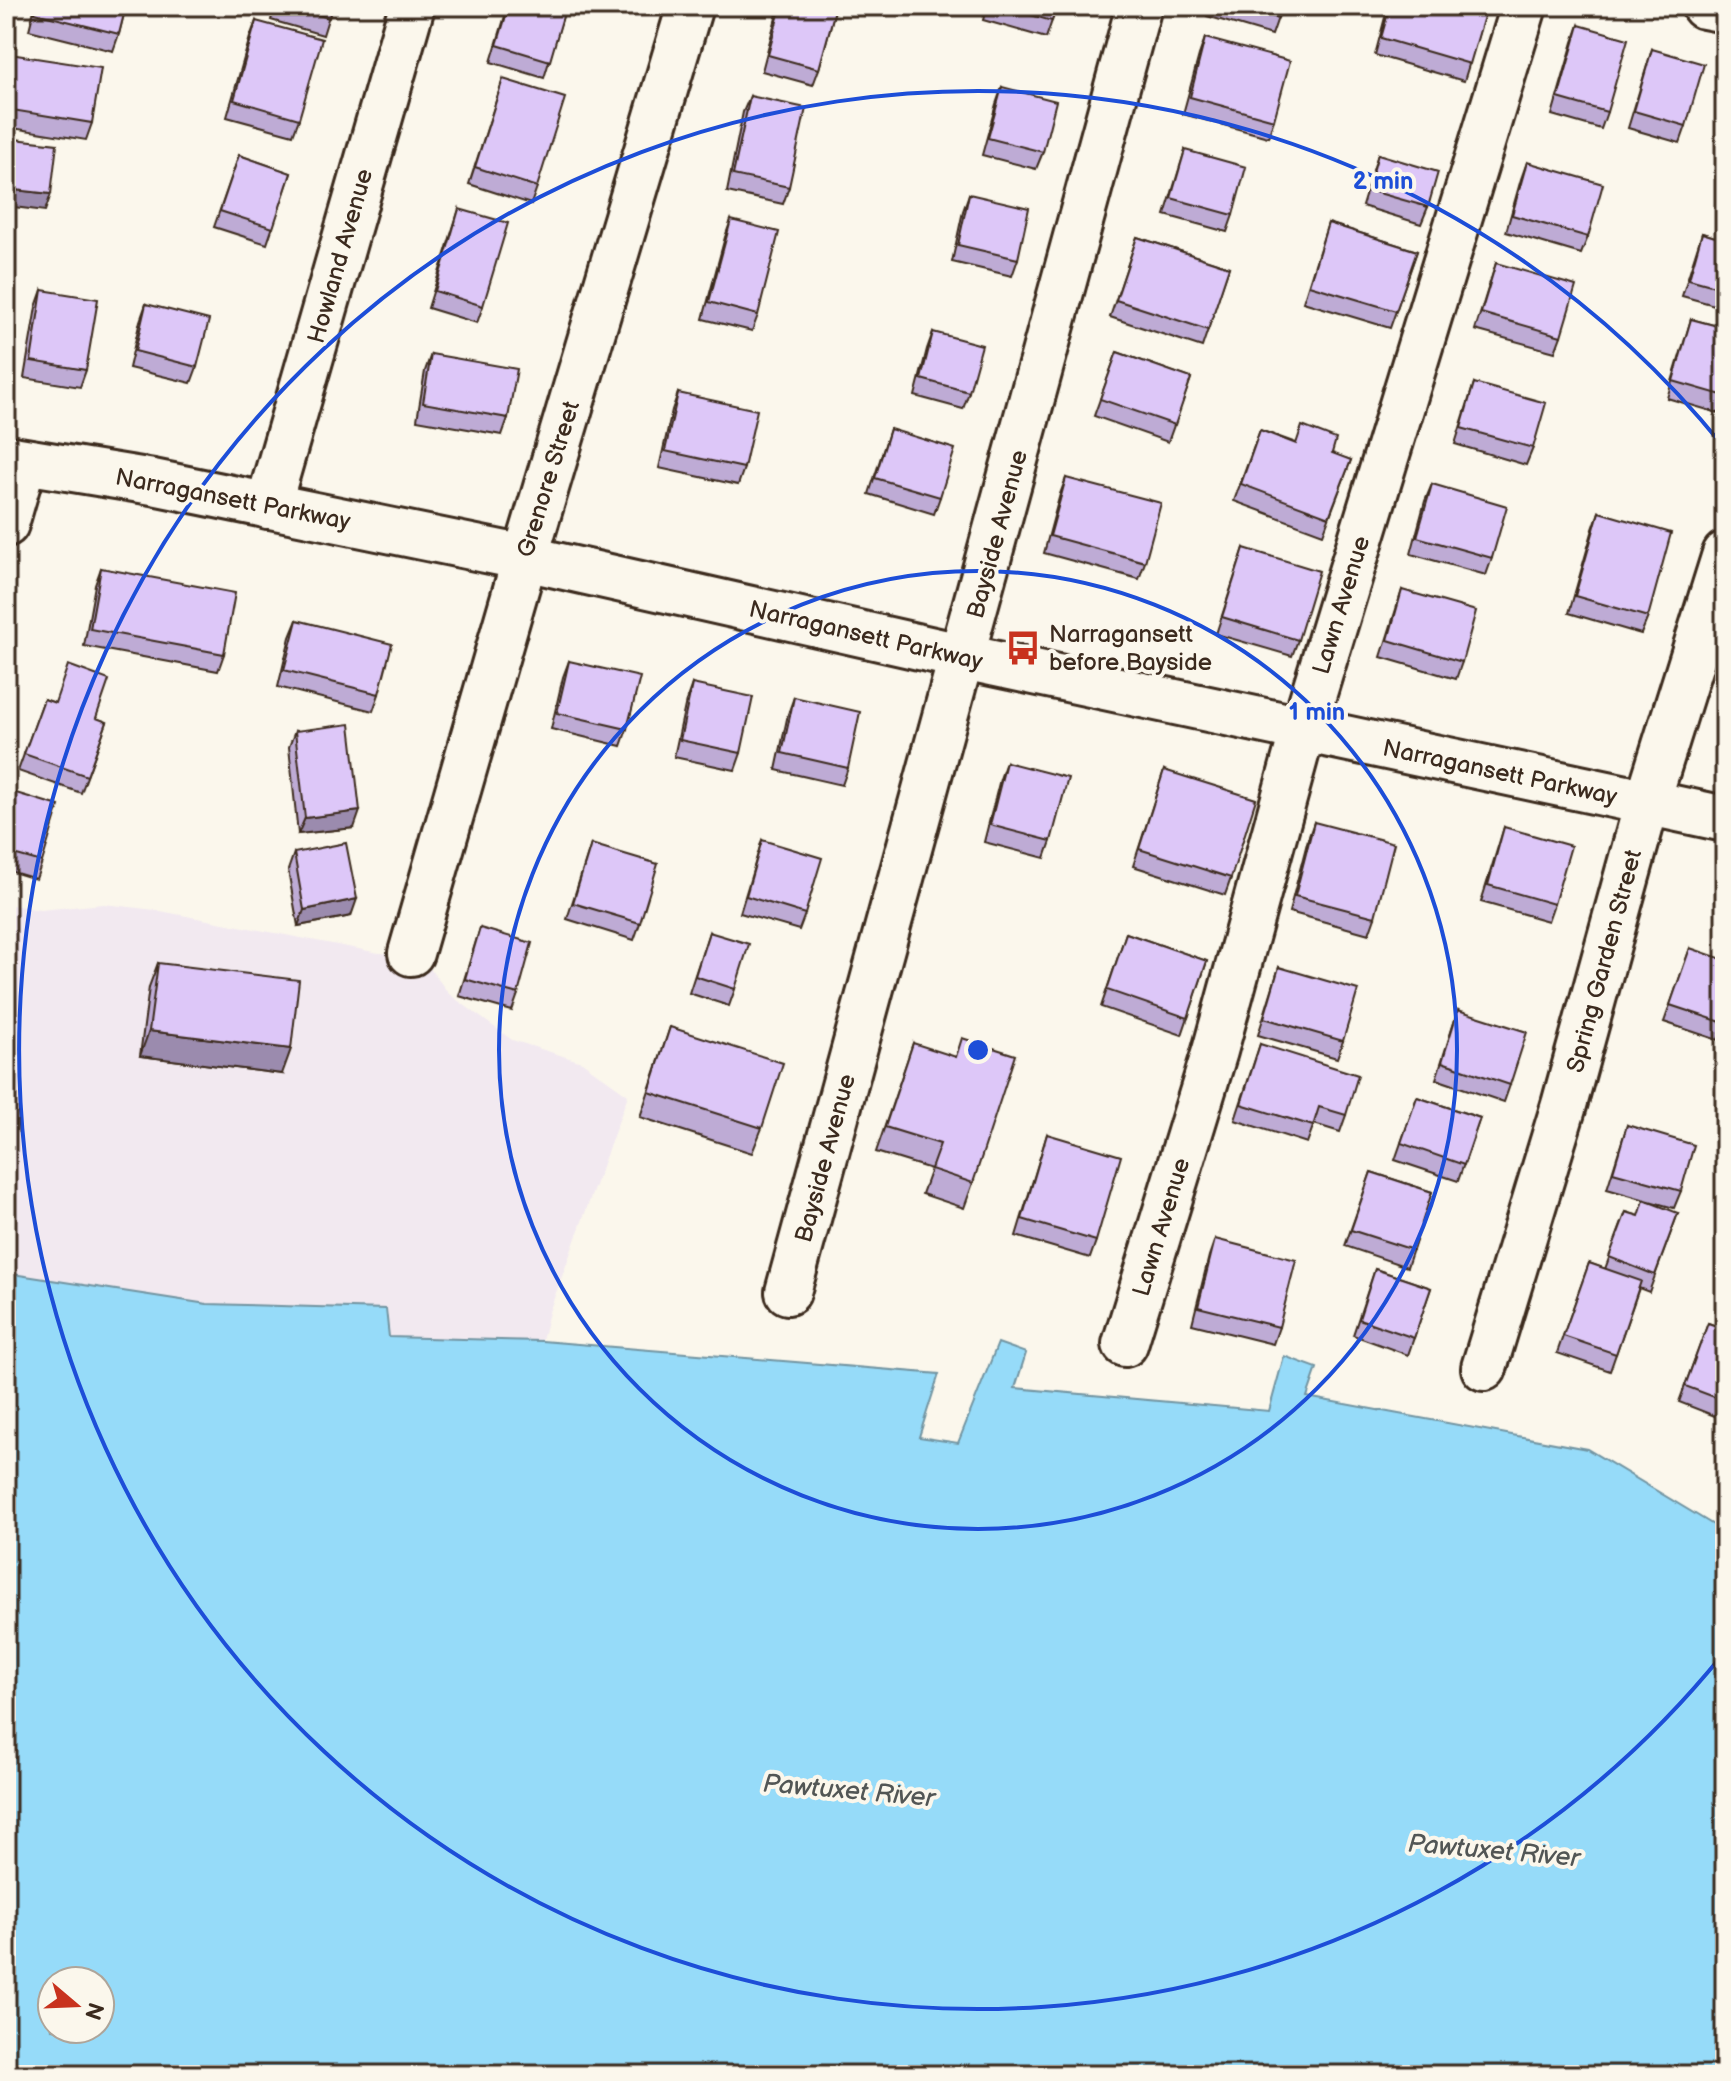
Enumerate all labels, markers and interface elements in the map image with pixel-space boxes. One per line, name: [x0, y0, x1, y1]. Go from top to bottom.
street label: Howland Avenue: [302, 166, 379, 347]
text: 2 min: [1353, 167, 1413, 196]
street label: Grenore Street: [511, 397, 586, 561]
street label: Bayside Avenue: [961, 447, 1034, 622]
street label: Narragansett Parkway: [113, 462, 353, 537]
street label: Lawn Avenue: [1307, 532, 1376, 678]
street label: Narragansett Parkway: [746, 594, 986, 677]
place label: Narragansett before Bayside: [1049, 620, 1212, 677]
bus stop icon: Narragansett before Bayside: [1004, 629, 1042, 667]
text: 1 min: [1289, 698, 1345, 727]
street label: Narragansett Parkway: [1380, 733, 1620, 812]
street label: Spring Garden Street: [1561, 846, 1648, 1076]
centre of rings: [964, 1036, 992, 1064]
street label: Bayside Avenue: [789, 1071, 862, 1246]
street label: Lawn Avenue: [1127, 1154, 1196, 1300]
water label: Pawtuxet River: [762, 1769, 938, 1815]
water label: Pawtuxet River: [1407, 1829, 1583, 1875]
north arrow: [36, 1965, 116, 2045]
text: N: [78, 1999, 109, 2023]

